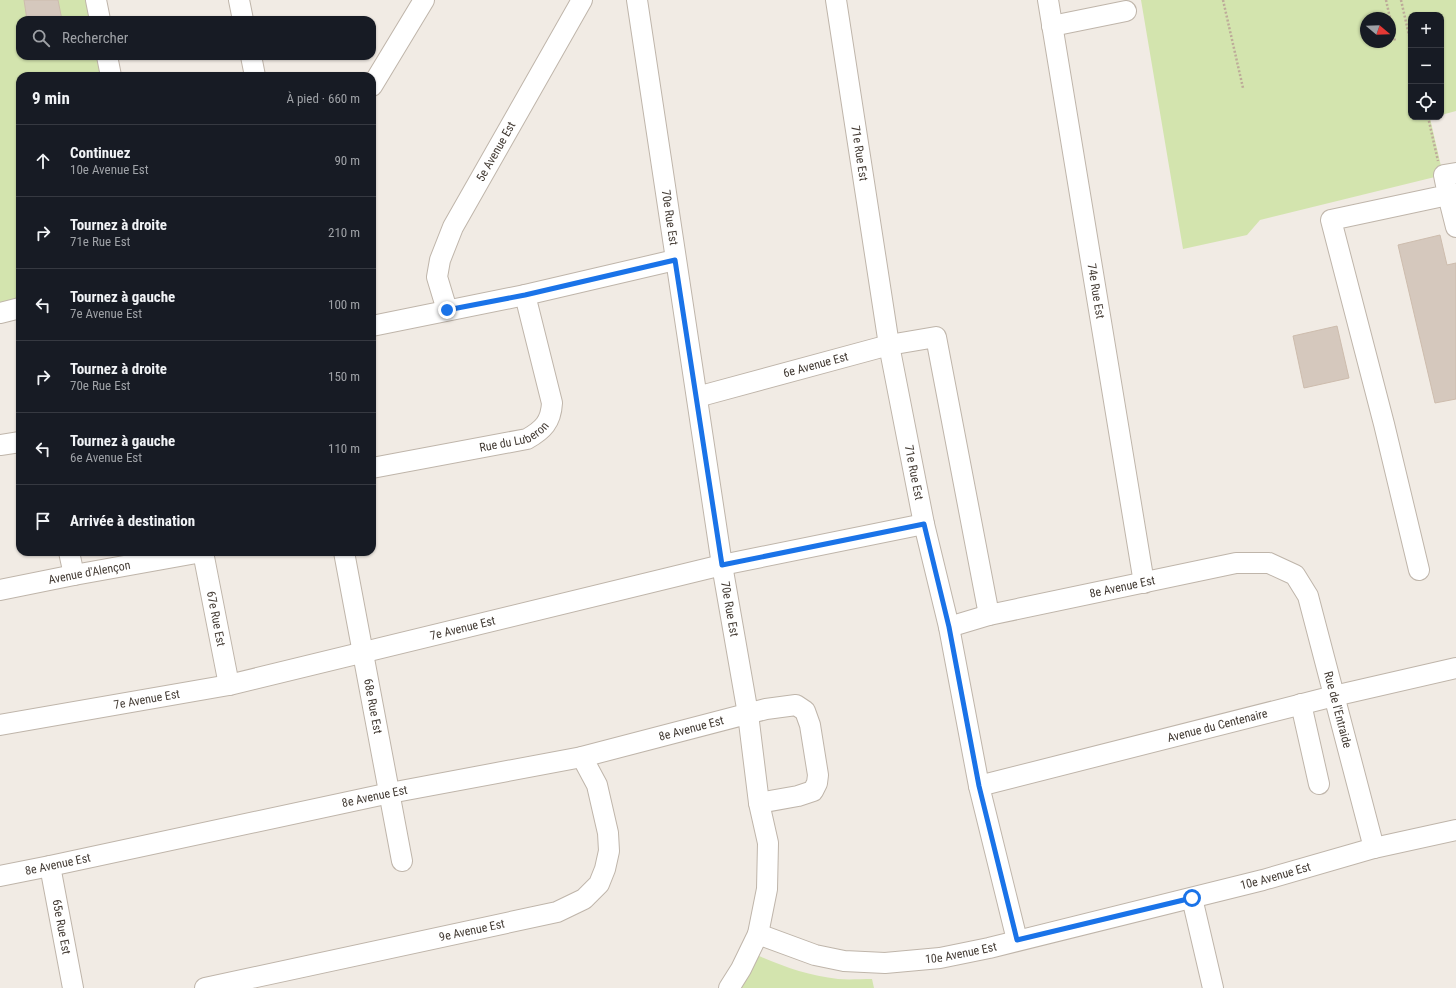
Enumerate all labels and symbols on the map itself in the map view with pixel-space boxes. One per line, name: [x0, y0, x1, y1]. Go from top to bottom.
north arrow: [1360, 12, 1396, 48]
street label: 5e Avenue Est: [473, 119, 519, 184]
street label: 71e Rue Est: [848, 125, 871, 182]
street label: 70e Rue Est: [659, 189, 681, 247]
street label: 74e Rue Est: [1084, 262, 1107, 320]
route end: [438, 301, 456, 319]
street label: 6e Avenue Est: [782, 349, 850, 380]
street label: Rue du Luberon: [478, 419, 552, 455]
street label: 71e Rue Est: [902, 444, 926, 502]
street label: Avenue d'Alençon: [47, 558, 132, 587]
street label: 8e Avenue Est: [1088, 573, 1157, 601]
street label: 70e Rue Est: [718, 580, 741, 638]
street label: 67e Rue Est: [204, 590, 228, 648]
street label: 7e Avenue Est: [429, 613, 497, 643]
street label: Rue de l'Entraide: [1321, 670, 1355, 750]
street label: 68e Rue Est: [361, 678, 385, 735]
street label: 7e Avenue Est: [113, 687, 181, 712]
street label: Avenue du Centenaire: [1166, 706, 1269, 745]
street label: 8e Avenue Est: [657, 713, 726, 744]
street label: 8e Avenue Est: [341, 783, 409, 810]
street label: 8e Avenue Est: [24, 850, 92, 878]
street label: 10e Avenue Est: [1239, 859, 1313, 892]
route start: [1183, 889, 1201, 907]
street label: 65e Rue Est: [49, 898, 74, 956]
street label: 9e Avenue Est: [438, 916, 506, 944]
street label: 10e Avenue Est: [924, 939, 999, 966]

